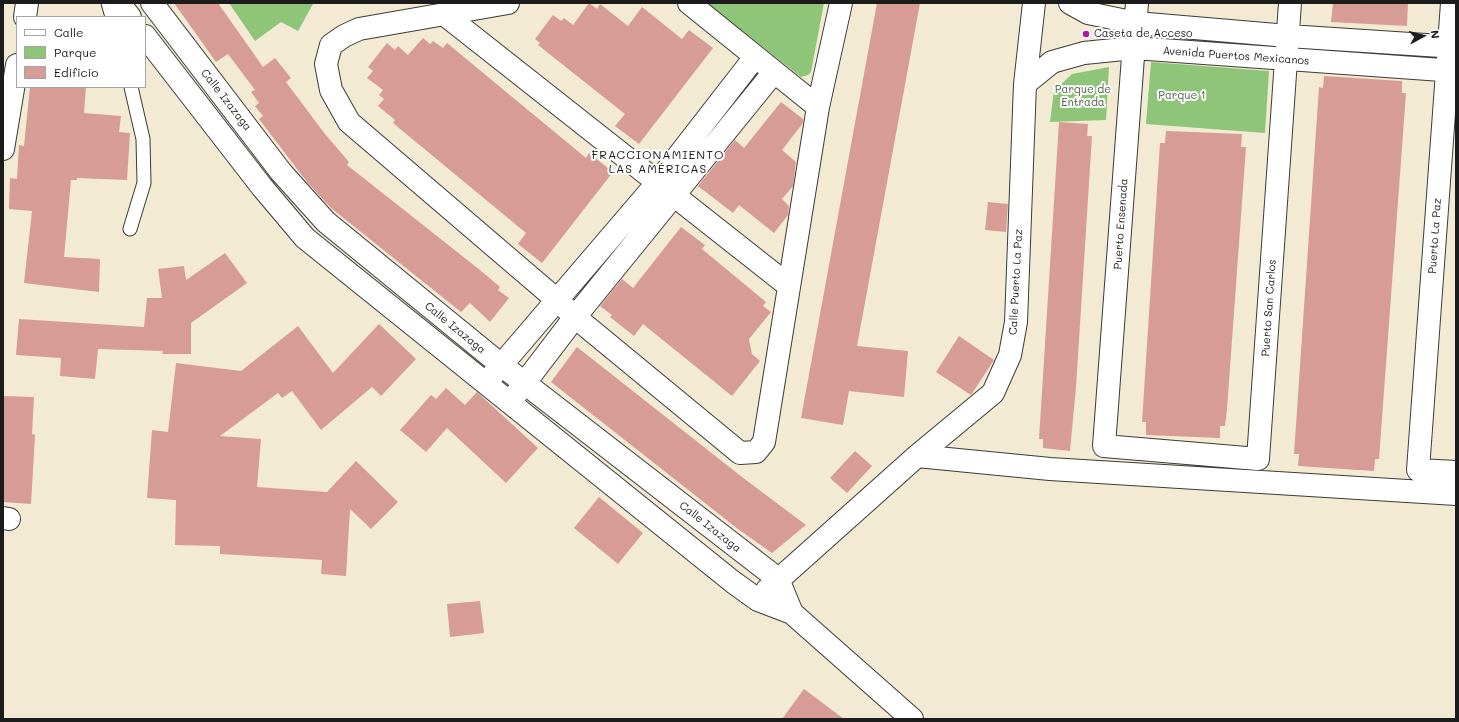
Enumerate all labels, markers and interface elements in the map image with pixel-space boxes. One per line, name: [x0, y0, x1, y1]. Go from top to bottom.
legend: [16, 16, 146, 88]
north arrow: [1403, 16, 1443, 56]
text: Calle: [54, 24, 84, 40]
place label: Caseta de Acceso: [1094, 27, 1193, 41]
marker: Caseta de Acceso: [1081, 29, 1091, 39]
text: N: [1427, 29, 1443, 40]
text: Parque: [54, 44, 97, 60]
street label: Avenida Puertos Mexicanos: [1162, 44, 1310, 68]
text: Edificio: [54, 64, 98, 80]
street label: Calle Izazaga: [198, 67, 254, 133]
park label: Parque de Entrada: [1055, 83, 1111, 109]
park label: Parque 1: [1158, 89, 1206, 103]
district label: FRACCIONAMIENTO LAS AMÉRICAS: [592, 148, 724, 176]
street label: Puerto Ensenada: [1111, 178, 1131, 270]
street label: Puerto La Paz: [1426, 198, 1444, 274]
street label: Calle Puerto La Paz: [1007, 229, 1025, 335]
street label: Puerto San Carlos: [1259, 259, 1279, 357]
street label: Calle Izazaga: [422, 299, 488, 357]
street label: Calle Izazaga: [677, 499, 743, 555]

